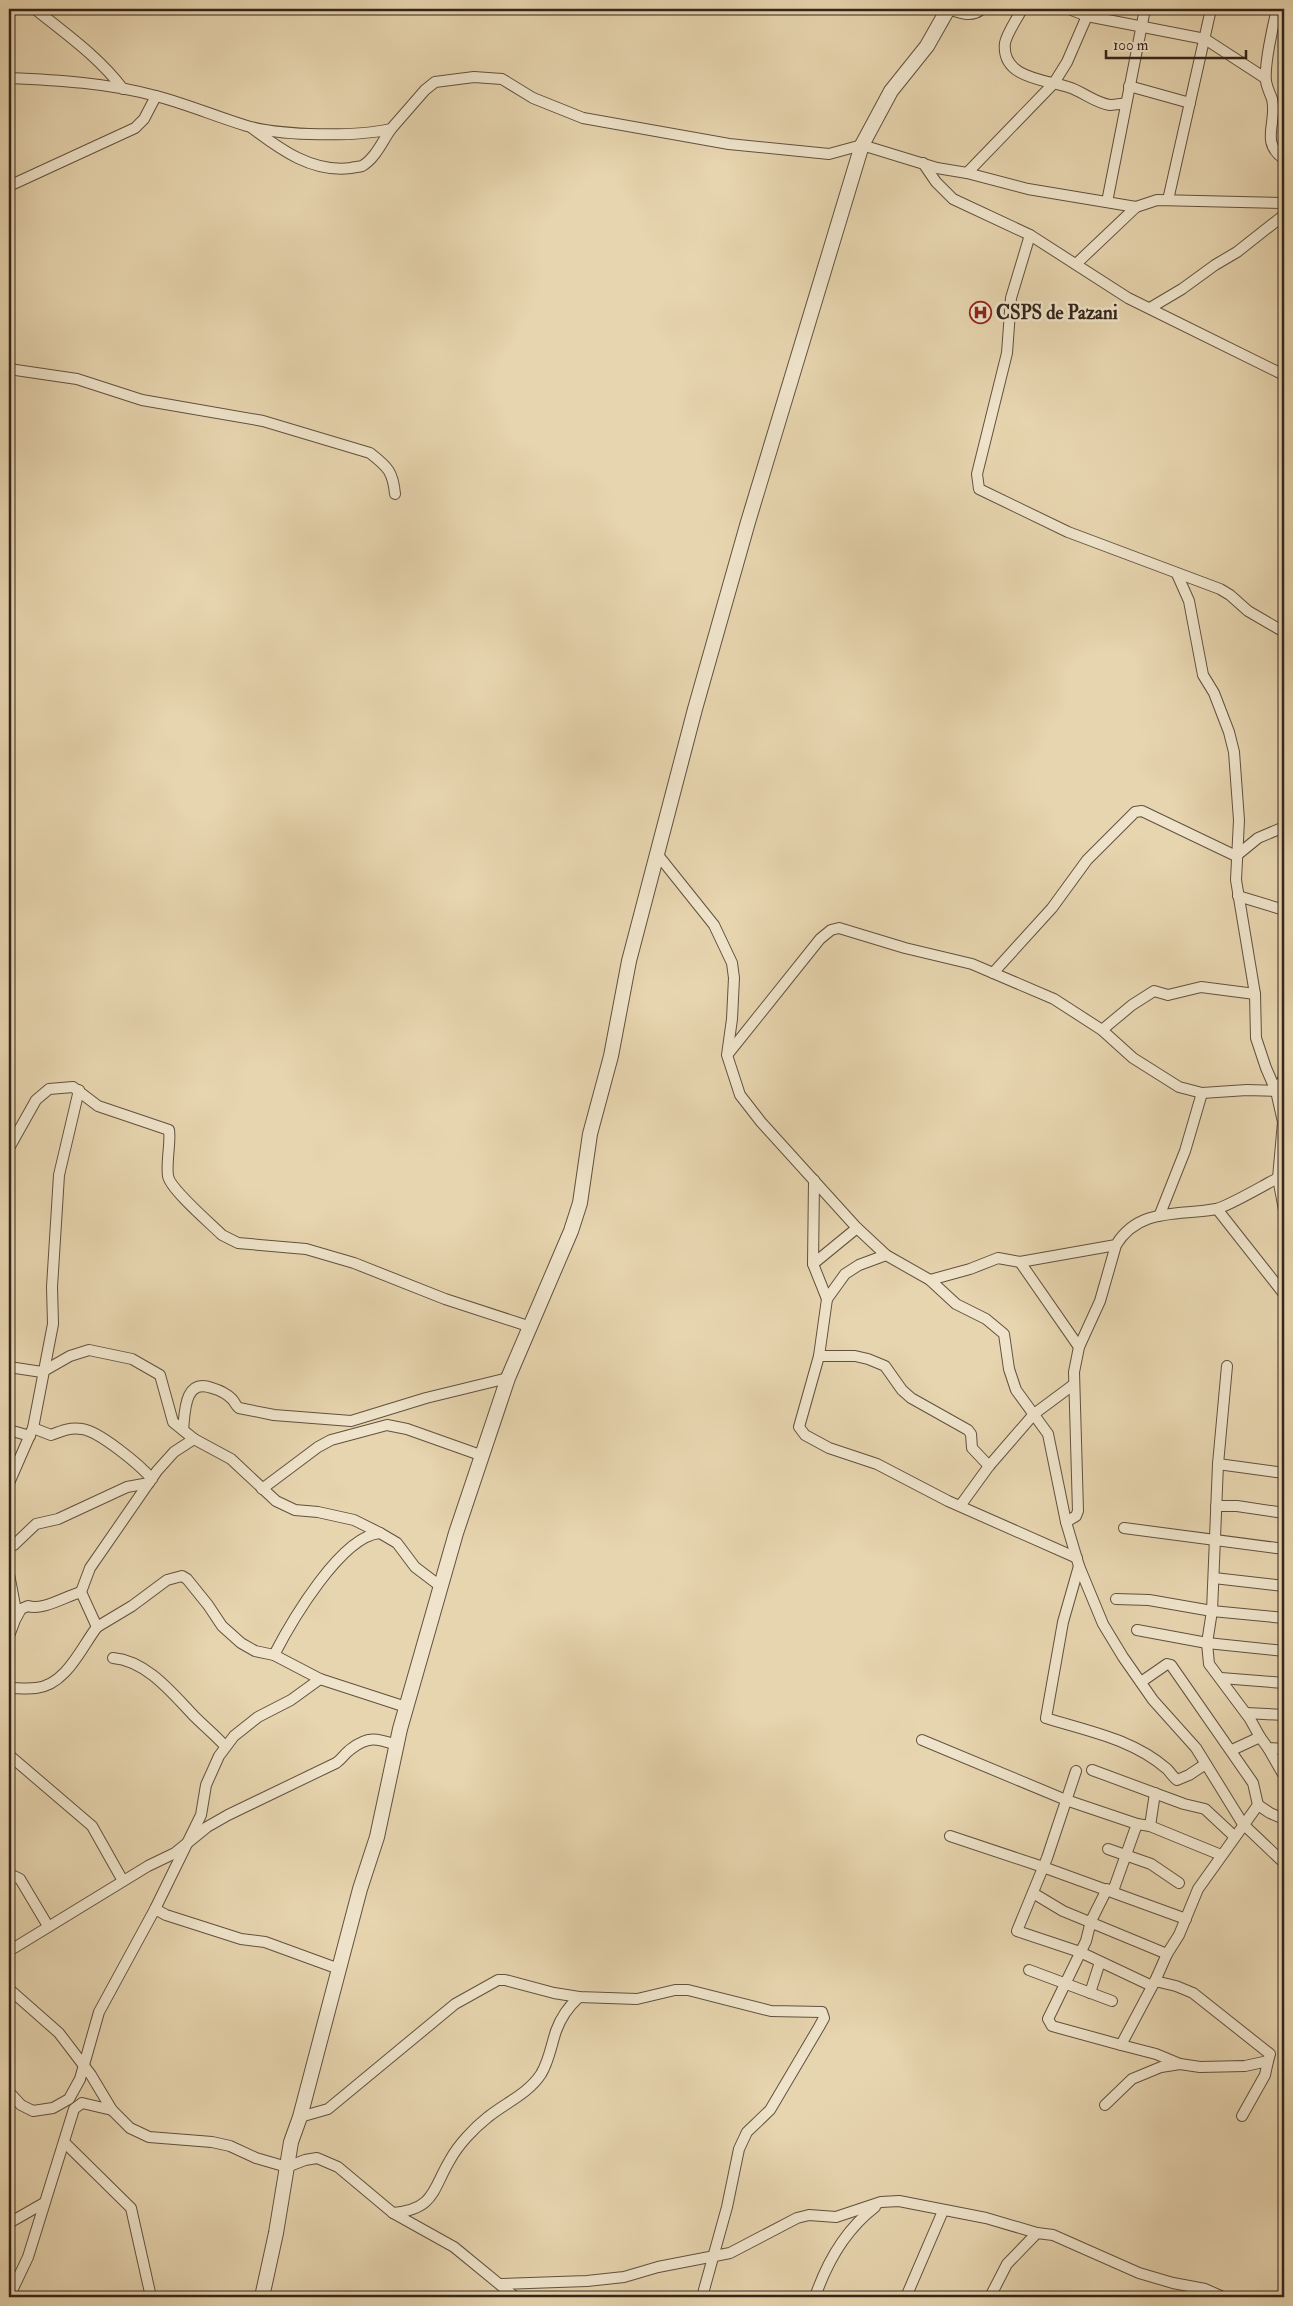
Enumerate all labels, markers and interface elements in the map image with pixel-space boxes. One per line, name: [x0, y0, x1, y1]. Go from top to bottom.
scale bar: [1106, 28, 1246, 60]
text: 100 m: [1113, 36, 1149, 55]
hospital icon: CSPS de Pazani: [968, 300, 992, 324]
place label: CSPS de Pazani: [996, 301, 1118, 325]

